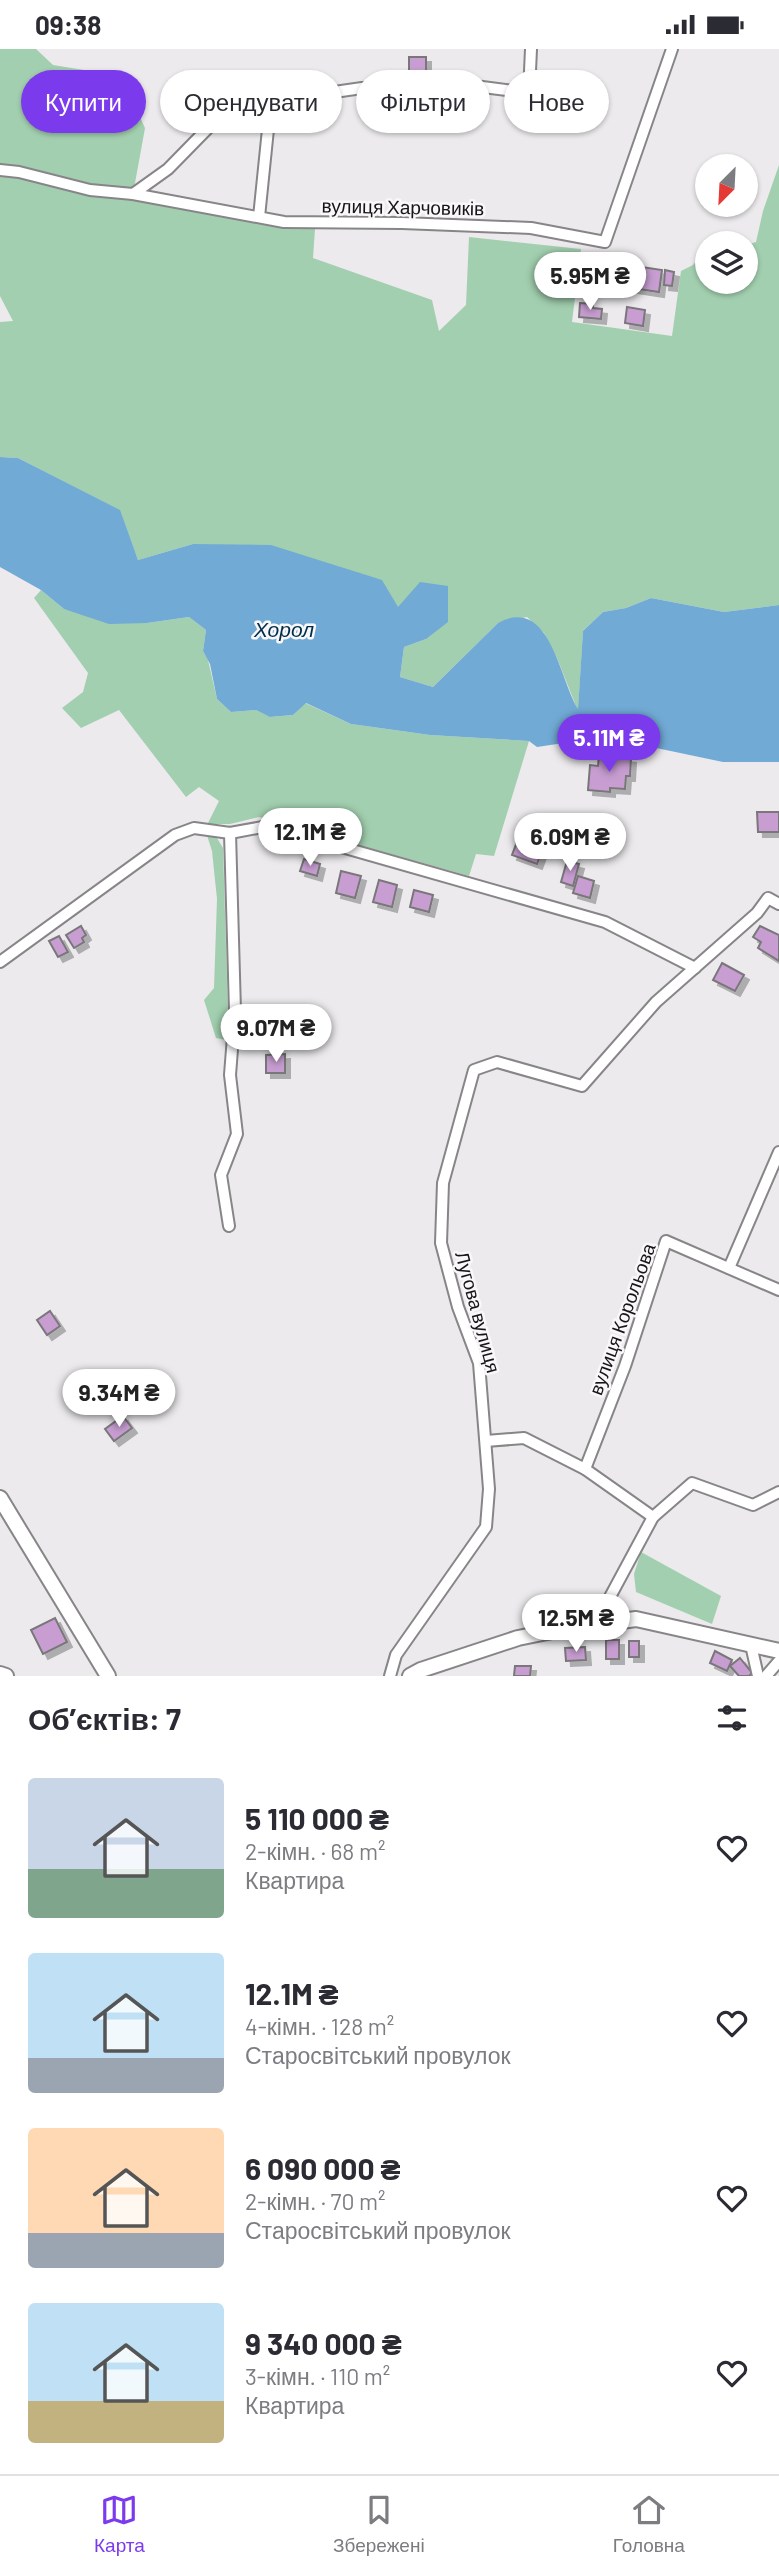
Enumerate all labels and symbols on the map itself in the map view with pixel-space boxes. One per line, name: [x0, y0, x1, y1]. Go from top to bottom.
north arrow: [695, 154, 758, 217]
street label: вулиця Харчовиків: [322, 194, 485, 219]
pin: 5.95M ₴: [525, 253, 655, 312]
water label: Хорол: [253, 616, 314, 641]
pin: 5.11M ₴: [544, 715, 674, 774]
pin: 12.1M ₴: [245, 809, 375, 868]
pin: 6.09M ₴: [505, 813, 635, 873]
pin: 9.07M ₴: [211, 1005, 341, 1064]
street label: вулиця Корольова: [583, 1239, 660, 1398]
street label: Лугова вулиця: [451, 1248, 506, 1375]
pin: 9.34M ₴: [54, 1369, 184, 1429]
pin: 12.5M ₴: [511, 1595, 641, 1654]

